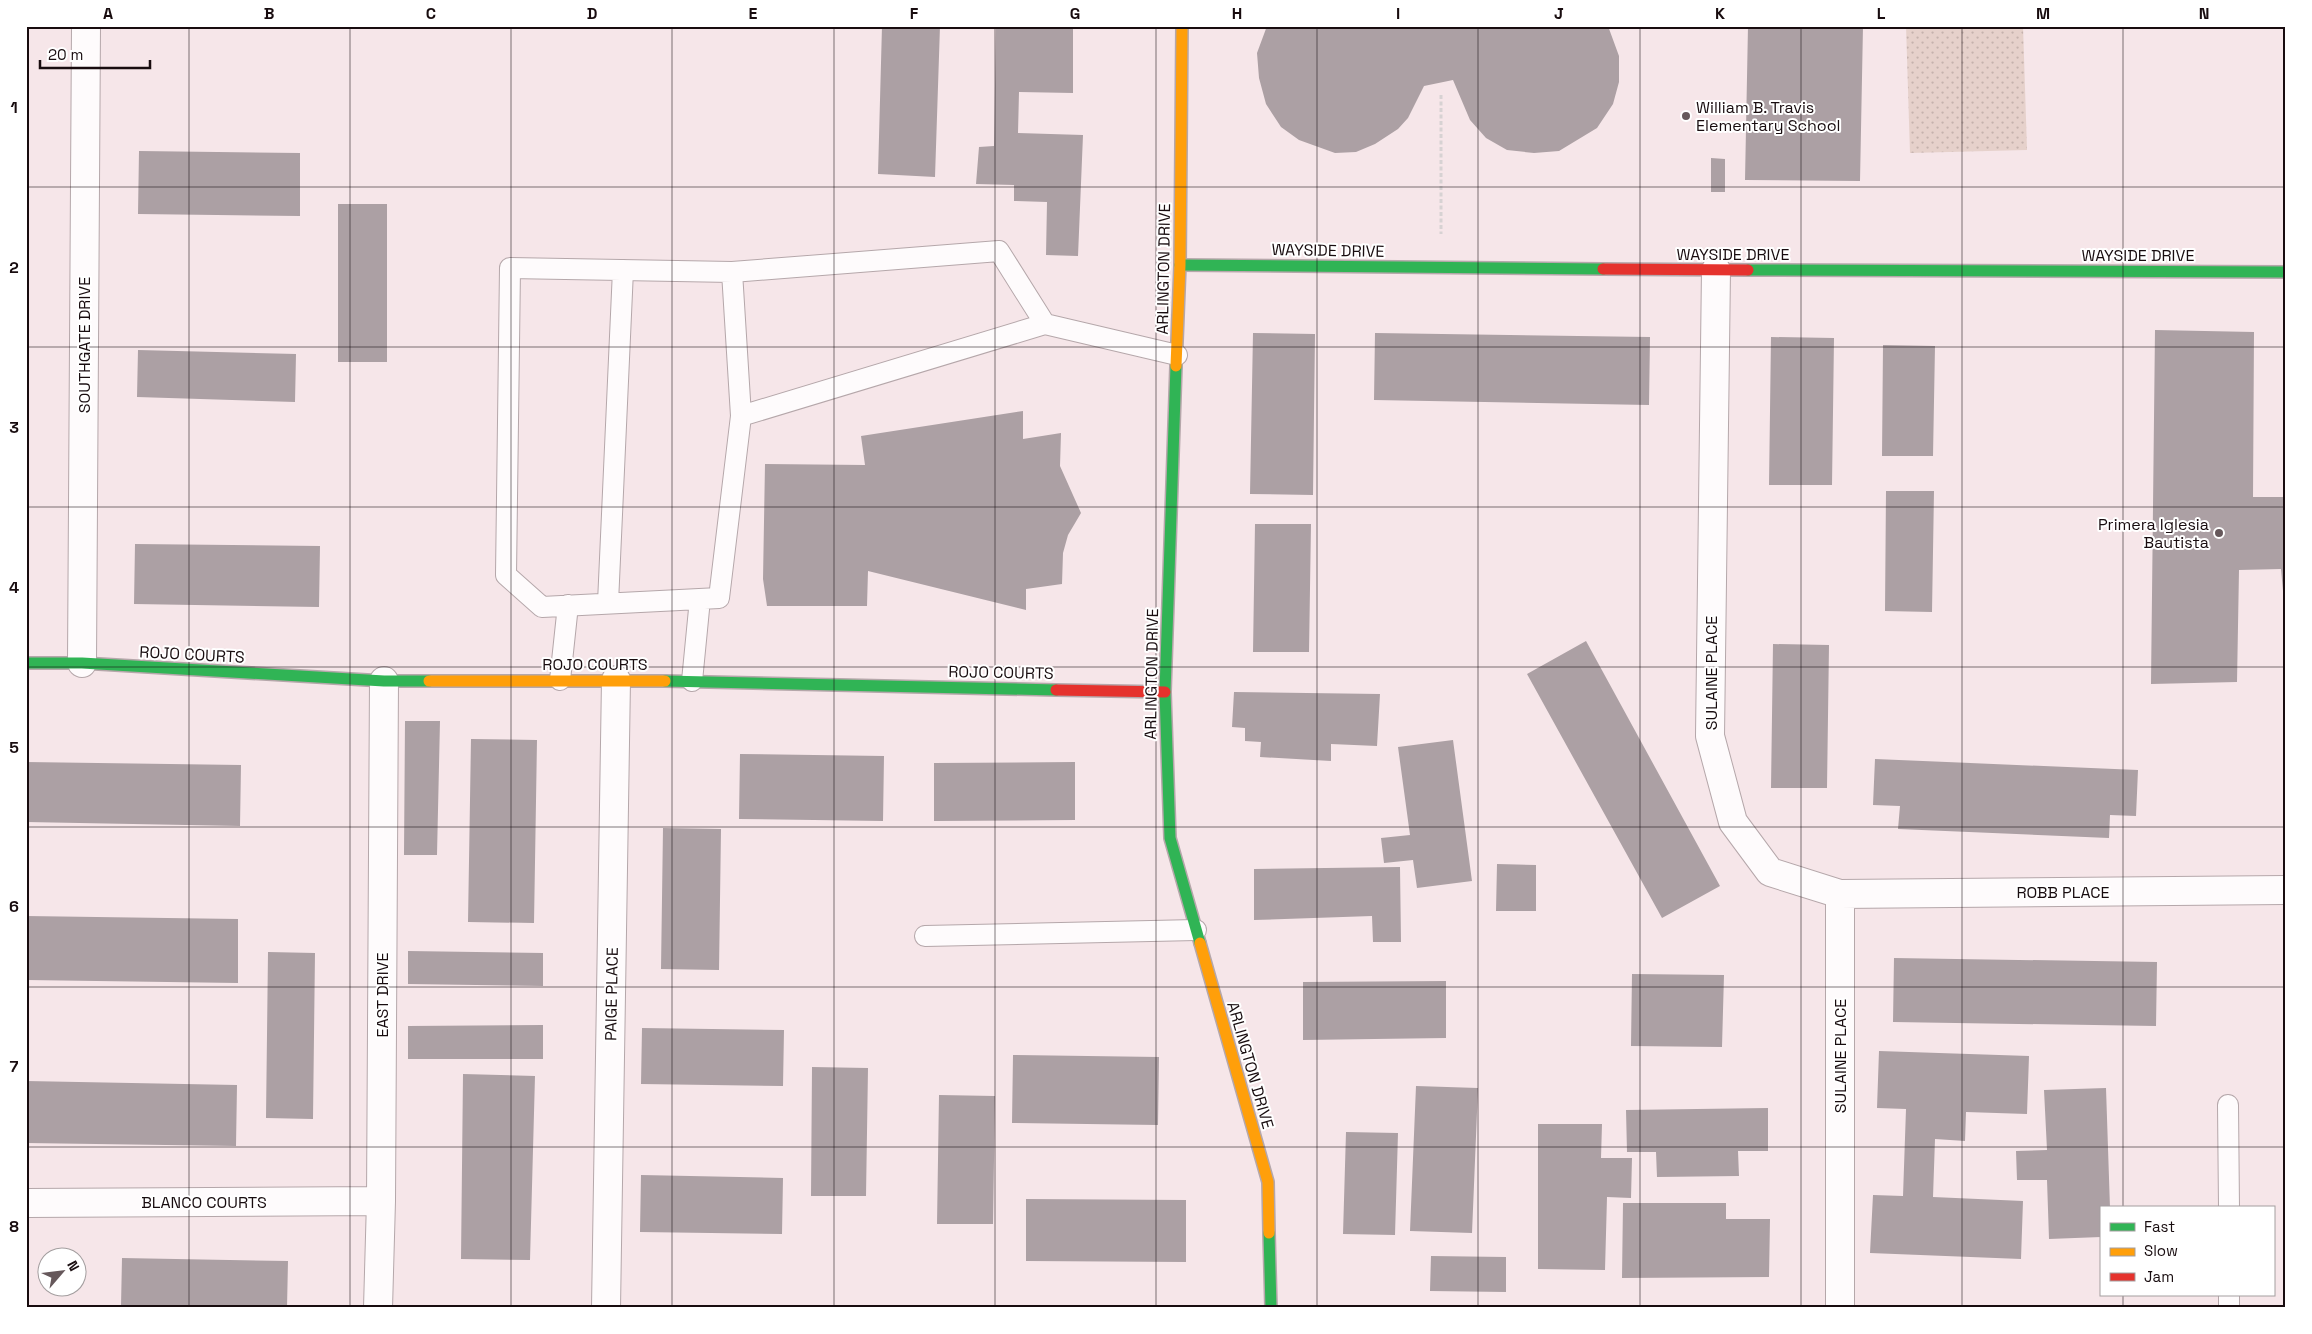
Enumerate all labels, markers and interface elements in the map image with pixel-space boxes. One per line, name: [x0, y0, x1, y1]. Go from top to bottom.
text: A: [103, 3, 113, 24]
text: B: [264, 3, 274, 24]
text: C: [426, 3, 436, 24]
text: D: [587, 3, 597, 24]
text: E: [749, 3, 758, 24]
text: F: [910, 3, 919, 24]
text: G: [1070, 3, 1080, 24]
text: H: [1232, 3, 1242, 24]
text: I: [1396, 3, 1400, 24]
text: J: [1554, 3, 1564, 24]
text: K: [1715, 3, 1725, 24]
text: L: [1877, 3, 1886, 24]
text: M: [2036, 3, 2050, 24]
text: N: [2199, 3, 2209, 24]
scale bar: [40, 38, 150, 70]
text: 20 m: [48, 45, 83, 64]
text: 1: [10, 97, 18, 118]
place label: William B. Travis Elementary School: [1696, 97, 1841, 136]
marker: William B. Travis Elementary School: [1680, 110, 1692, 122]
street label: ARLINGTON DRIVE: [1152, 203, 1175, 335]
street label: WAYSIDE DRIVE: [1271, 239, 1385, 262]
street label: WAYSIDE DRIVE: [1677, 244, 1789, 265]
street label: WAYSIDE DRIVE: [2082, 245, 2194, 266]
text: 2: [9, 257, 19, 278]
street label: SOUTHGATE DRIVE: [74, 277, 95, 413]
text: 3: [9, 417, 19, 438]
place label: Primera Iglesia Bautista: [2098, 514, 2209, 553]
marker: Primera Iglesia Bautista: [2213, 527, 2225, 539]
text: 4: [9, 577, 19, 598]
street label: ARLINGTON DRIVE: [1140, 608, 1163, 740]
street label: SULAINE PLACE: [1701, 616, 1722, 730]
street label: ROJO COURTS: [139, 641, 245, 668]
street label: ROJO COURTS: [542, 654, 648, 675]
street label: ROJO COURTS: [948, 661, 1054, 684]
text: 5: [9, 737, 19, 758]
street label: ROBB PLACE: [2016, 882, 2110, 903]
text: 6: [9, 896, 19, 917]
street label: PAIGE PLACE: [600, 947, 623, 1041]
street label: EAST DRIVE: [372, 952, 393, 1038]
street label: ARLINGTON DRIVE: [1222, 999, 1279, 1131]
street label: SULAINE PLACE: [1830, 999, 1851, 1113]
text: 7: [10, 1056, 19, 1077]
street label: BLANCO COURTS: [141, 1192, 267, 1213]
legend: [2100, 1206, 2274, 1296]
text: 8: [9, 1216, 19, 1237]
text: Fast: [2144, 1217, 2175, 1236]
text: Slow: [2144, 1241, 2178, 1260]
north arrow: [38, 1246, 88, 1296]
text: N: [63, 1258, 84, 1274]
text: Jam: [2144, 1267, 2174, 1286]

